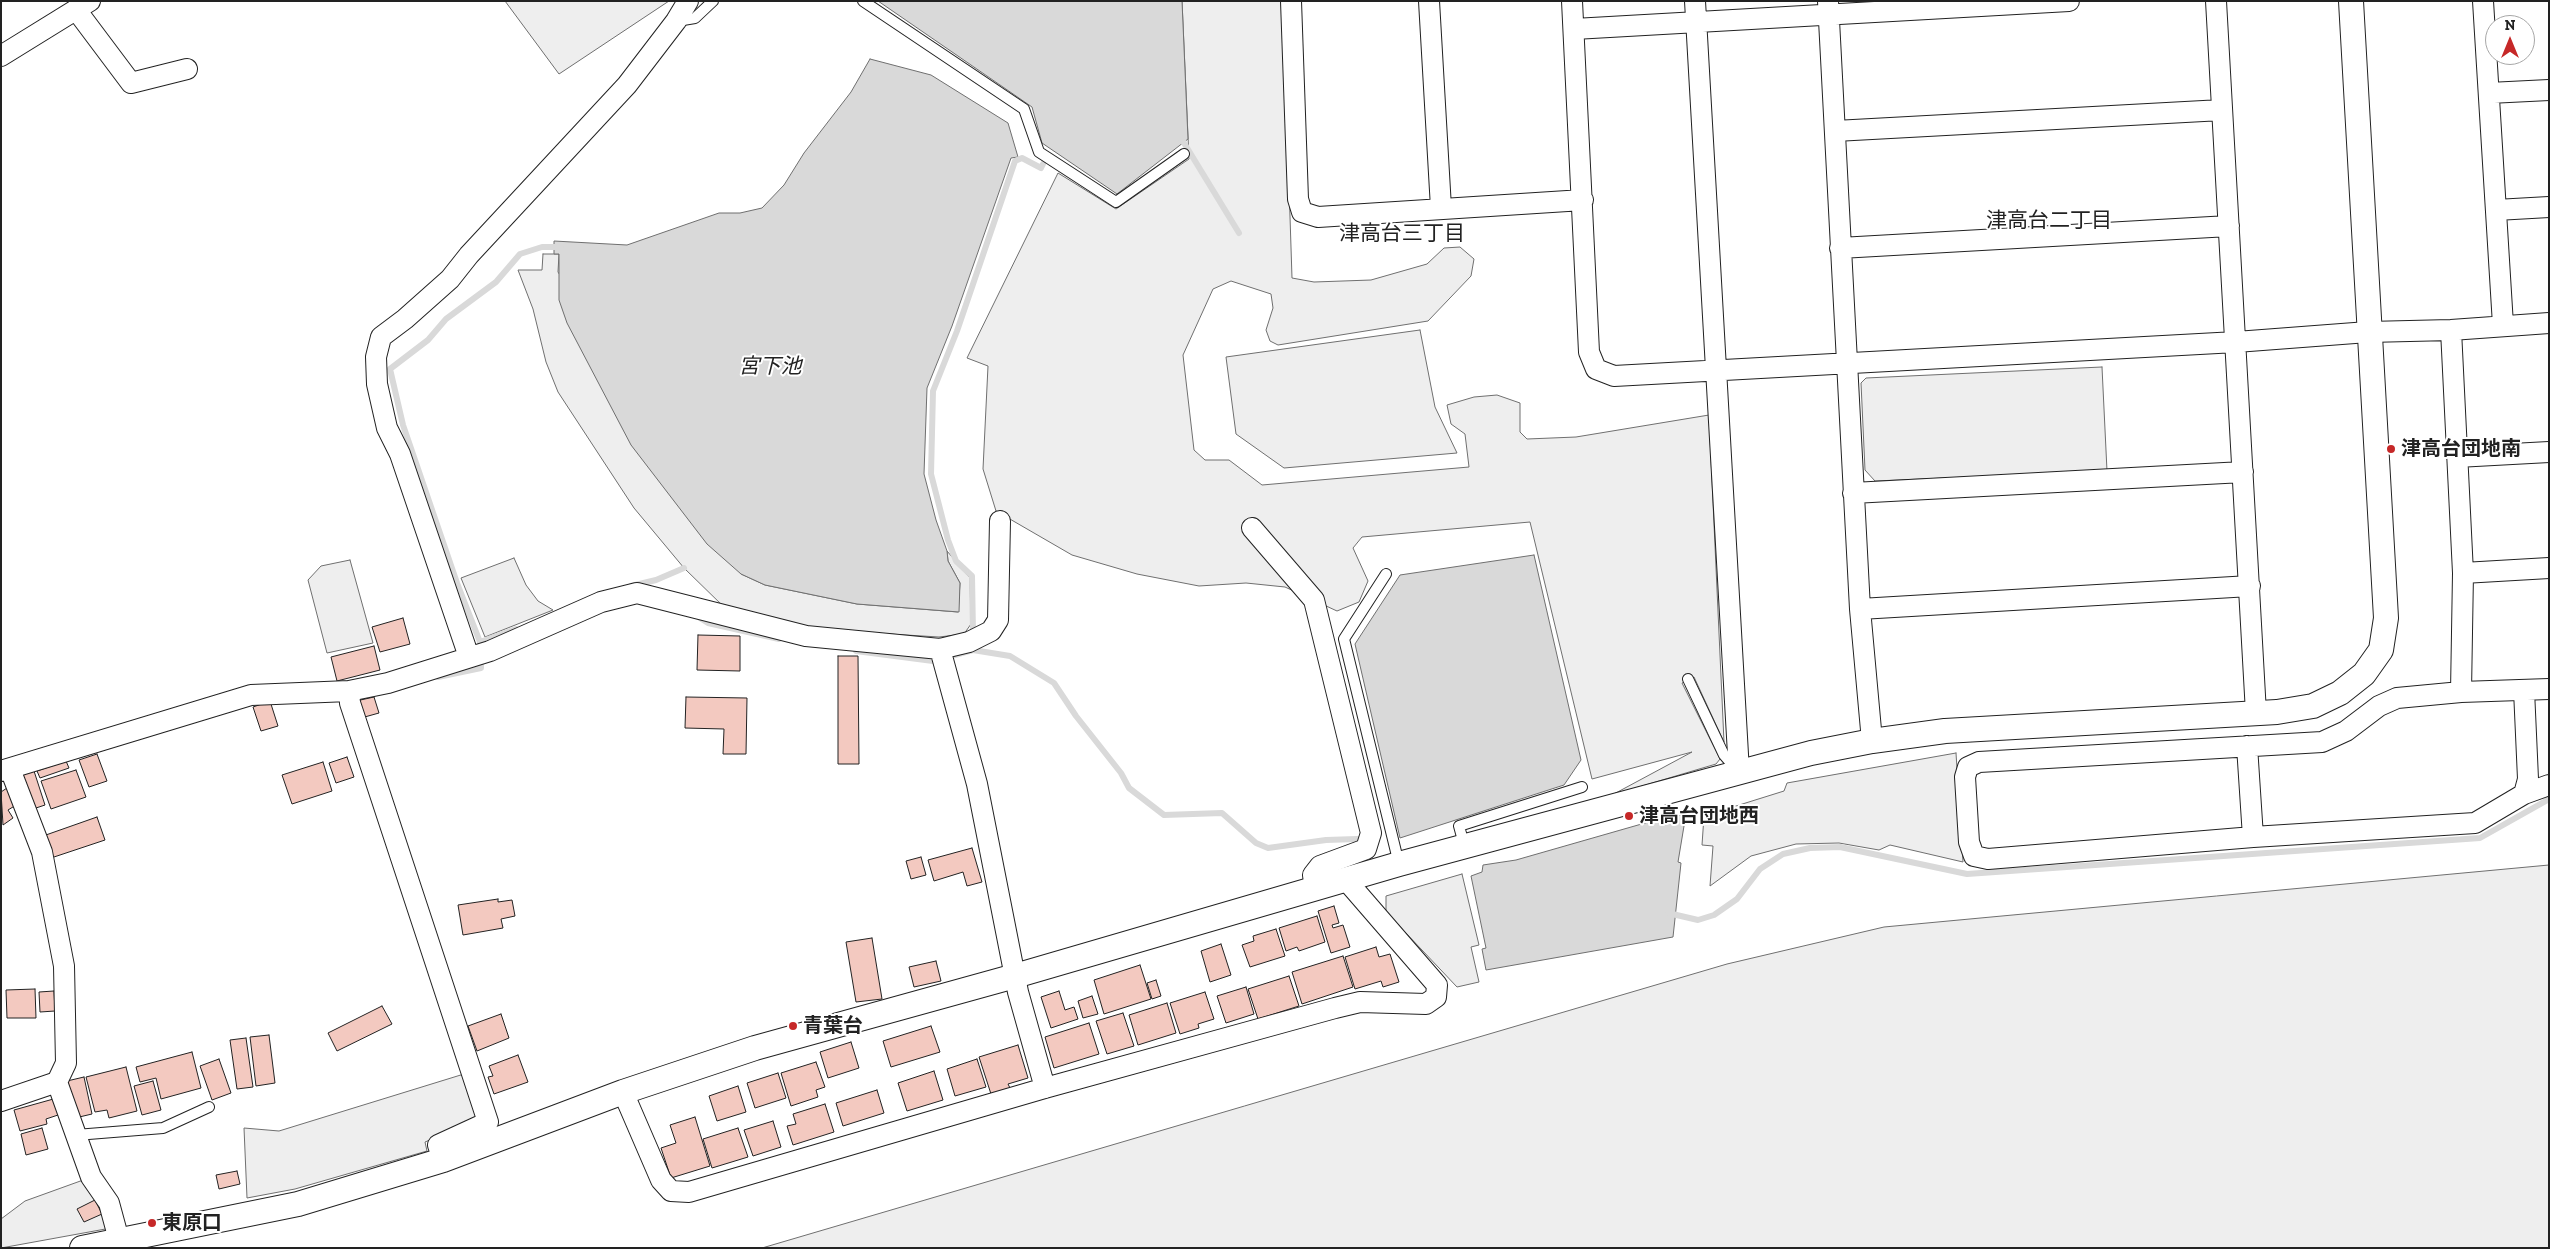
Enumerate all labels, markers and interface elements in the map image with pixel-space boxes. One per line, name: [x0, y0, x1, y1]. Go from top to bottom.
north arrow: [2485, 15, 2535, 65]
text: N: [2505, 17, 2515, 34]
district label: 津高台二丁目: [1986, 208, 2112, 234]
district label: 津高台三丁目: [1339, 221, 1465, 247]
water label: 宮下池: [739, 354, 801, 380]
place label: 津高台団地南: [2401, 437, 2521, 461]
marker: 津高台団地南: [2385, 443, 2397, 455]
place label: 津高台団地西: [1639, 804, 1759, 828]
marker: 津高台団地西: [1623, 810, 1635, 822]
place label: 青葉台: [803, 1014, 863, 1038]
marker: 青葉台: [787, 1020, 799, 1032]
place label: 東原口: [162, 1211, 222, 1235]
marker: 東原口: [146, 1217, 158, 1229]

